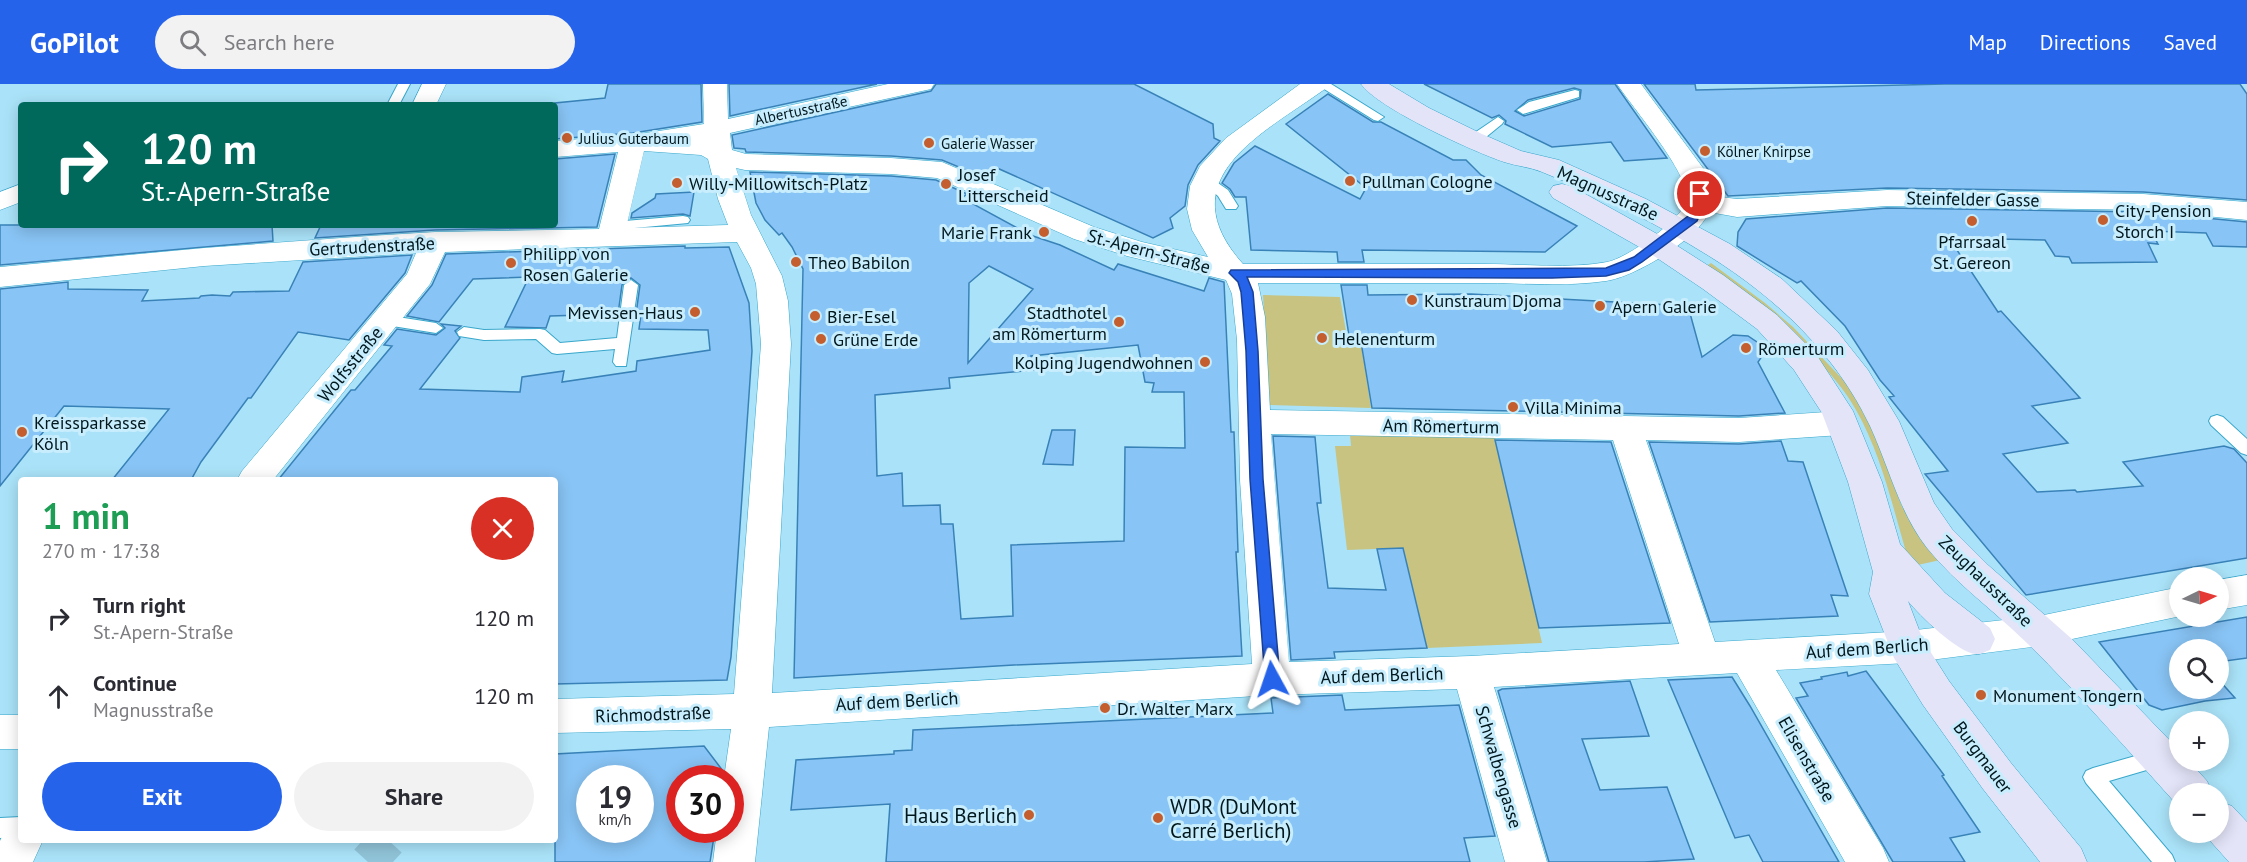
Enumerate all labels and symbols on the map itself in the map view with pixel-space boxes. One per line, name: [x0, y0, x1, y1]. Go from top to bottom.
street label: Albertusstraße: [753, 91, 849, 129]
place label: Julius Guterbaum: [578, 129, 689, 148]
marker: Julius Guterbaum: [560, 131, 574, 145]
place label: Galerie Wasser: [941, 134, 1035, 153]
marker: Galerie Wasser: [922, 136, 936, 150]
place label: Kölner Knirpse: [1717, 142, 1811, 161]
marker: Kölner Knirpse: [1698, 144, 1712, 158]
street label: Magnusstraße: [1554, 160, 1662, 226]
place label: Josef Litterscheid: [957, 163, 1049, 207]
pin: [1674, 168, 1725, 219]
place label: Pullman Cologne: [1362, 170, 1493, 193]
place label: Willy-Millowitsch-Platz: [689, 172, 868, 195]
marker: Pullman Cologne: [1343, 174, 1357, 188]
marker: Willy-Millowitsch-Platz: [670, 176, 684, 190]
marker: Josef Litterscheid: [939, 177, 953, 191]
street label: Steinfelder Gasse: [1906, 186, 2040, 212]
place label: City-Pension Storch I: [2115, 199, 2211, 243]
marker: City-Pension Storch I: [2096, 213, 2110, 227]
marker: Pfarrsaal St. Gereon: [1965, 214, 1979, 228]
place label: Marie Frank: [941, 221, 1032, 244]
street label: St.-Apern-Straße: [1085, 224, 1213, 278]
marker: Marie Frank: [1037, 225, 1051, 239]
place label: Pfarrsaal St. Gereon: [1933, 230, 2011, 274]
street label: Gertrudenstraße: [309, 231, 435, 261]
place label: Philipp von Rosen Galerie: [523, 242, 628, 286]
place label: Theo Babilon: [808, 251, 910, 274]
marker: Theo Babilon: [789, 255, 803, 269]
marker: Philipp von Rosen Galerie: [504, 256, 518, 270]
place label: Kunstraum Djoma: [1424, 289, 1562, 312]
marker: Kunstraum Djoma: [1405, 293, 1419, 307]
place label: Apern Galerie: [1612, 295, 1717, 318]
marker: Apern Galerie: [1593, 299, 1607, 313]
place label: Mevissen-Haus: [568, 301, 683, 324]
place label: Stadthotel am Römerturm: [992, 301, 1108, 345]
marker: Mevissen-Haus: [688, 305, 702, 319]
place label: Bier-Esel: [827, 305, 896, 328]
marker: Bier-Esel: [808, 309, 822, 323]
marker: Stadthotel am Römerturm: [1112, 315, 1126, 329]
street label: Wolfsstraße: [312, 321, 388, 407]
place label: Helenenturm: [1334, 327, 1435, 350]
place label: Grüne Erde: [833, 328, 918, 351]
marker: Helenenturm: [1315, 331, 1329, 345]
marker: Grüne Erde: [814, 332, 828, 346]
place label: Römerturm: [1758, 337, 1844, 360]
marker: Römerturm: [1739, 341, 1753, 355]
place label: Kolping Jugendwohnen: [1014, 351, 1193, 374]
marker: Kolping Jugendwohnen: [1198, 355, 1212, 369]
place label: Villa Minima: [1524, 396, 1622, 419]
marker: Villa Minima: [1506, 400, 1520, 414]
place label: Kreissparkasse Köln: [34, 411, 146, 455]
street label: Am Römerturm: [1383, 413, 1499, 439]
marker: Kreissparkasse Köln: [15, 425, 29, 439]
street label: Zeughausstraße: [1934, 530, 2038, 632]
north arrow: [2169, 567, 2229, 627]
street label: Auf dem Berlich: [1805, 632, 1929, 664]
position arrow: [1240, 647, 1304, 711]
street label: Auf dem Berlich: [1320, 661, 1444, 689]
place label: Monument Tongern: [1993, 684, 2142, 707]
street label: Auf dem Berlich: [835, 686, 959, 716]
marker: Monument Tongern: [1974, 688, 1988, 702]
place label: Dr. Walter Marx: [1117, 697, 1234, 720]
street label: Richmodstraße: [595, 700, 711, 728]
marker: Dr. Walter Marx: [1098, 701, 1112, 715]
street label: Schwalbengasse: [1471, 703, 1527, 831]
street label: Elisenstraße: [1773, 712, 1841, 806]
street label: Burgmauer: [1948, 716, 2018, 798]
speed limit sign: 30: [666, 765, 744, 843]
place label: WDR (DuMont Carré Berlich): [1170, 793, 1297, 844]
place label: Haus Berlich: [904, 802, 1017, 829]
marker: Haus Berlich: [1022, 808, 1036, 822]
marker: WDR (DuMont Carré Berlich): [1151, 811, 1165, 825]

